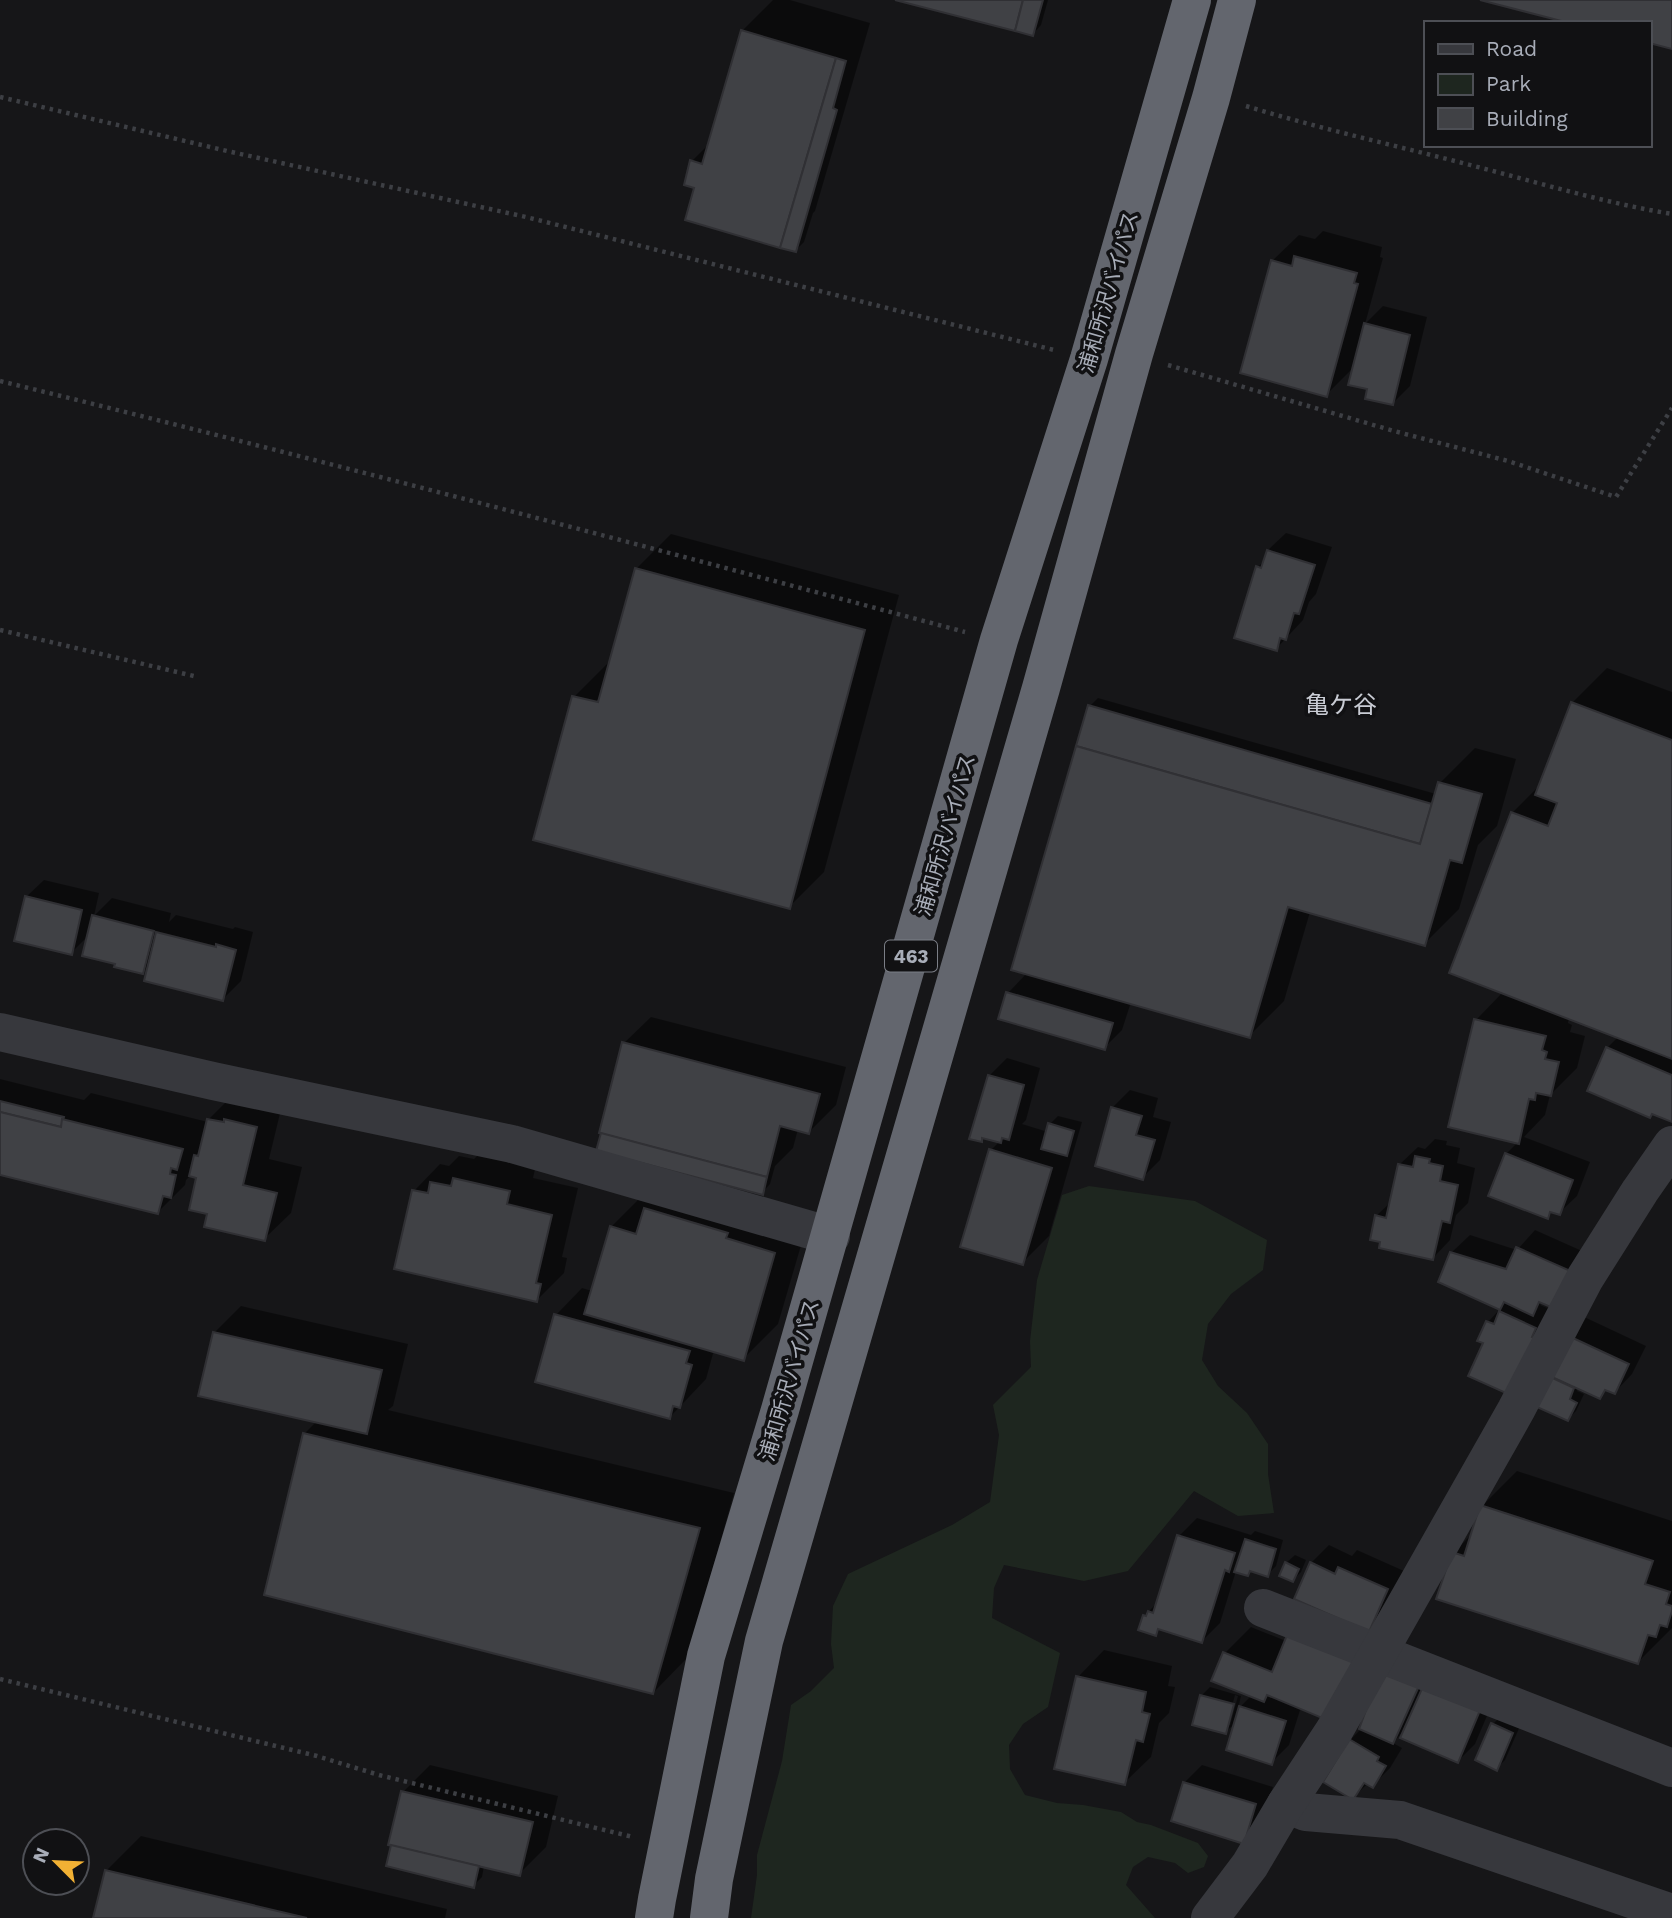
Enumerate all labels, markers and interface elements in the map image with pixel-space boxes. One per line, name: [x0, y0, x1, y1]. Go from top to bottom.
legend: [1424, 21, 1651, 147]
text: Road: [1486, 36, 1537, 61]
text: Park: [1486, 71, 1531, 96]
text: Building: [1486, 106, 1568, 131]
street label: 浦和所沢バイパス: [1073, 208, 1143, 376]
district label: 亀ケ谷: [1305, 691, 1377, 719]
street label: 浦和所沢バイパス: [910, 751, 980, 919]
road number: 463: [885, 940, 937, 972]
street label: 浦和所沢バイパス: [754, 1296, 824, 1464]
north arrow: [21, 1827, 91, 1897]
text: N: [28, 1844, 54, 1866]

